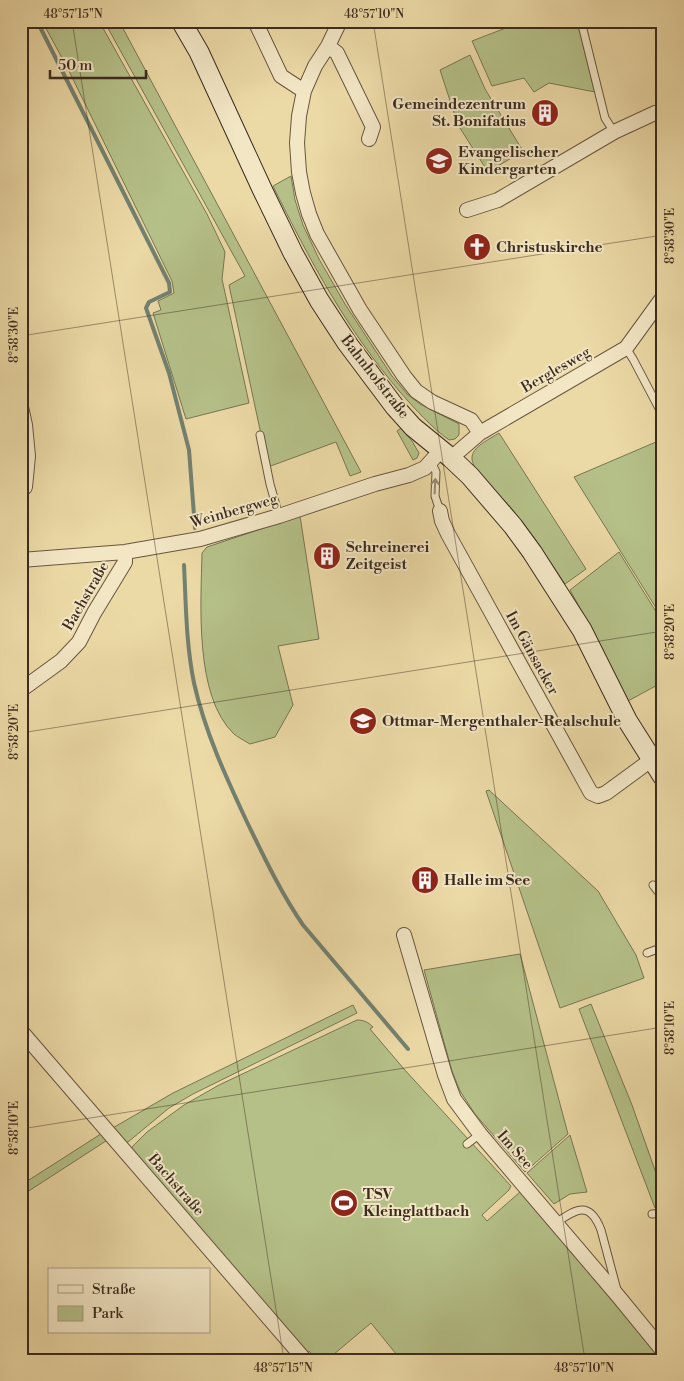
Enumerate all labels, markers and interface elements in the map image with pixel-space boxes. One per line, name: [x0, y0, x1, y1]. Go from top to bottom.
text: 48°57'15"N: [43, 7, 103, 22]
text: 48°57'10"N: [344, 7, 404, 22]
scale bar: [50, 48, 146, 80]
text: 50 m: [58, 56, 92, 75]
place label: Gemeindezentrum St. Bonifatius: [392, 95, 526, 131]
building icon: Gemeindezentrum St. Bonifatius: [530, 98, 560, 128]
place label: Evangelischer Kindergarten: [458, 143, 559, 179]
school or university icon: Evangelischer Kindergarten: [424, 146, 454, 176]
text: 8°58'30"E: [663, 208, 678, 264]
church icon: Christuskirche: [462, 232, 492, 262]
place label: Christuskirche: [496, 238, 603, 257]
text: 8°58'30"E: [7, 307, 22, 363]
street label: Bahnhofstraße: [336, 331, 413, 423]
street label: Berglesweg: [517, 342, 594, 398]
one-way arrow: [431, 478, 440, 494]
street label: Weinbergweg: [187, 489, 280, 533]
place label: Schreinerei Zeitgeist: [346, 538, 430, 574]
building icon: Schreinerei Zeitgeist: [312, 541, 342, 571]
street label: Bachstraße: [58, 558, 113, 635]
text: 8°58'20"E: [663, 604, 678, 660]
street label: Im Gänsacker: [501, 608, 563, 699]
text: 8°58'20"E: [7, 704, 22, 760]
school or university icon: Ottmar-Mergenthaler-Realschule: [348, 706, 378, 736]
place label: Ottmar-Mergenthaler-Realschule: [382, 712, 621, 731]
building icon: Halle im See: [410, 865, 440, 895]
place label: Halle im See: [444, 871, 530, 890]
text: 8°58'10"E: [663, 1001, 678, 1055]
text: 8°58'10"E: [7, 1101, 22, 1155]
street label: Im See: [493, 1127, 537, 1173]
street label: Bachstraße: [143, 1149, 208, 1220]
place label: TSV Kleinglattbach: [363, 1185, 470, 1221]
sports icon: TSV Kleinglattbach: [329, 1188, 359, 1218]
legend: [48, 1268, 210, 1334]
text: Straße: [92, 1280, 136, 1299]
text: Park: [92, 1304, 124, 1323]
text: 48°57'15"N: [253, 1361, 313, 1376]
text: 48°57'10"N: [554, 1361, 614, 1376]

